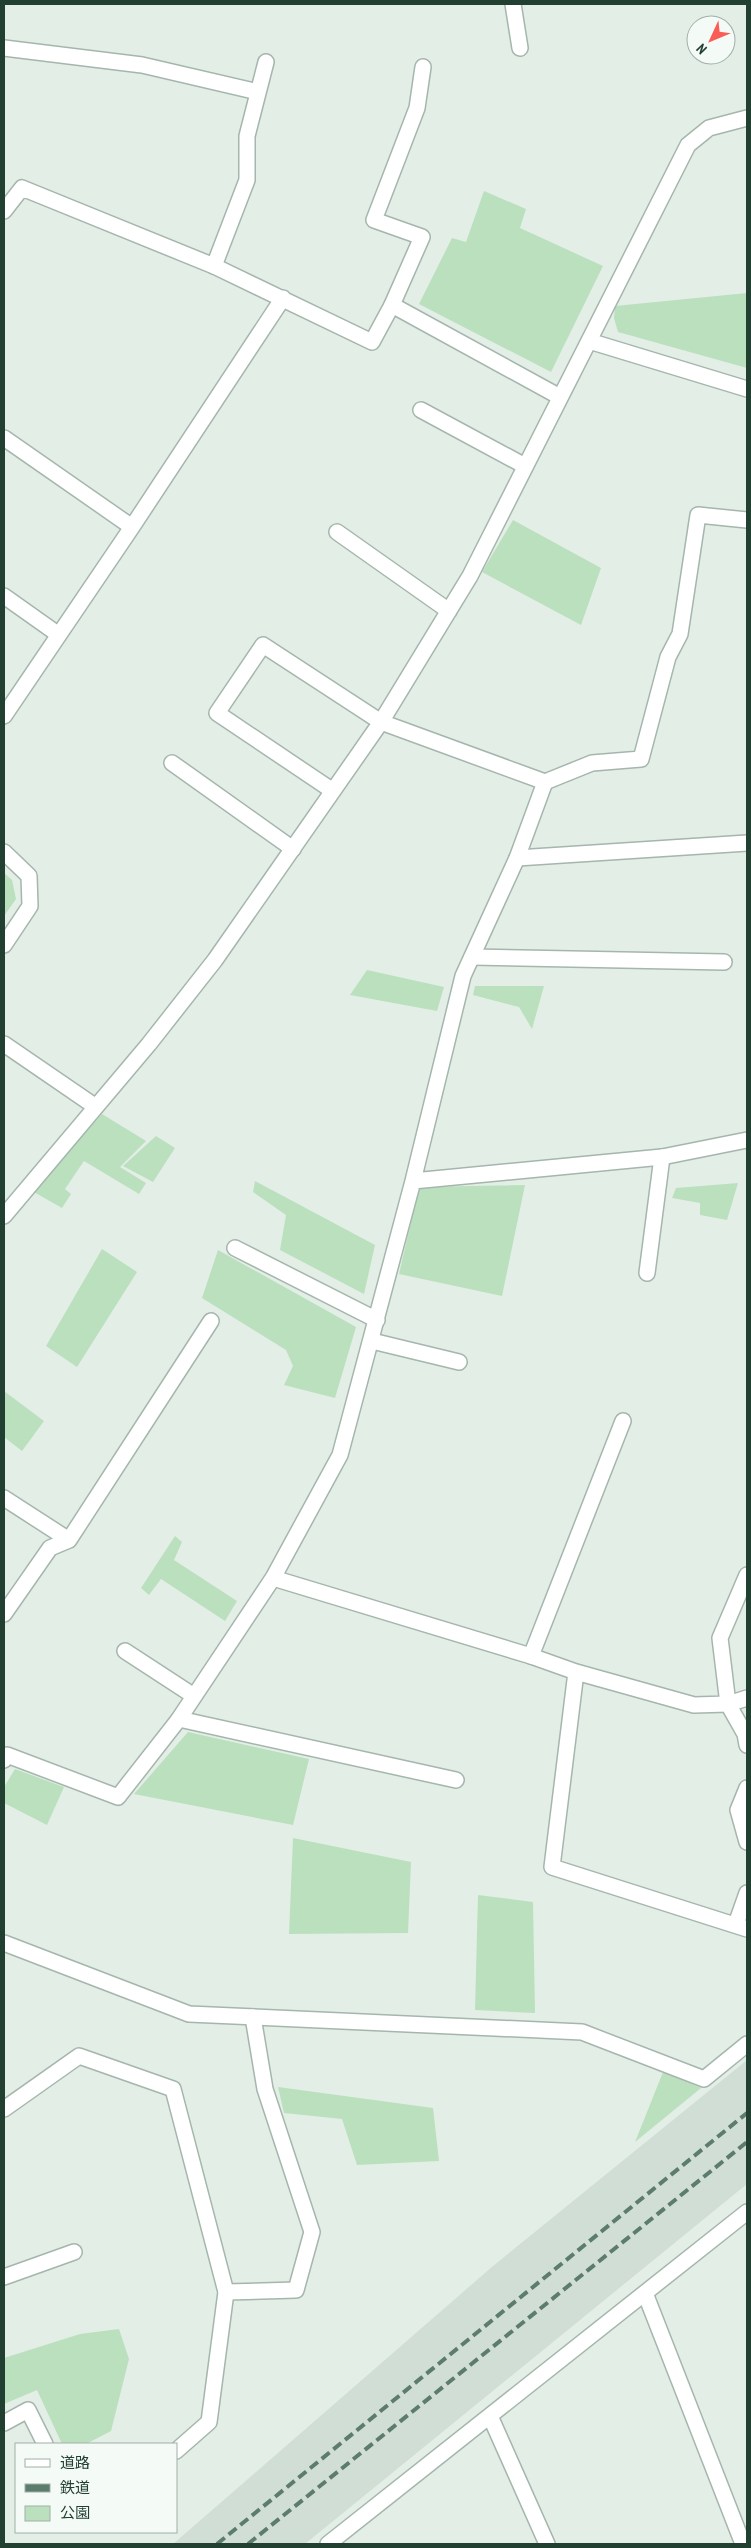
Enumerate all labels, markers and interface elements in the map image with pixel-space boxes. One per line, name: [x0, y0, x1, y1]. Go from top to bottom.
north arrow: [686, 15, 736, 65]
text: N: [693, 40, 711, 58]
legend: [15, 2443, 178, 2533]
text: 道路: [60, 2453, 90, 2472]
text: 鉄道: [60, 2478, 90, 2497]
text: 公園: [60, 2503, 90, 2522]

